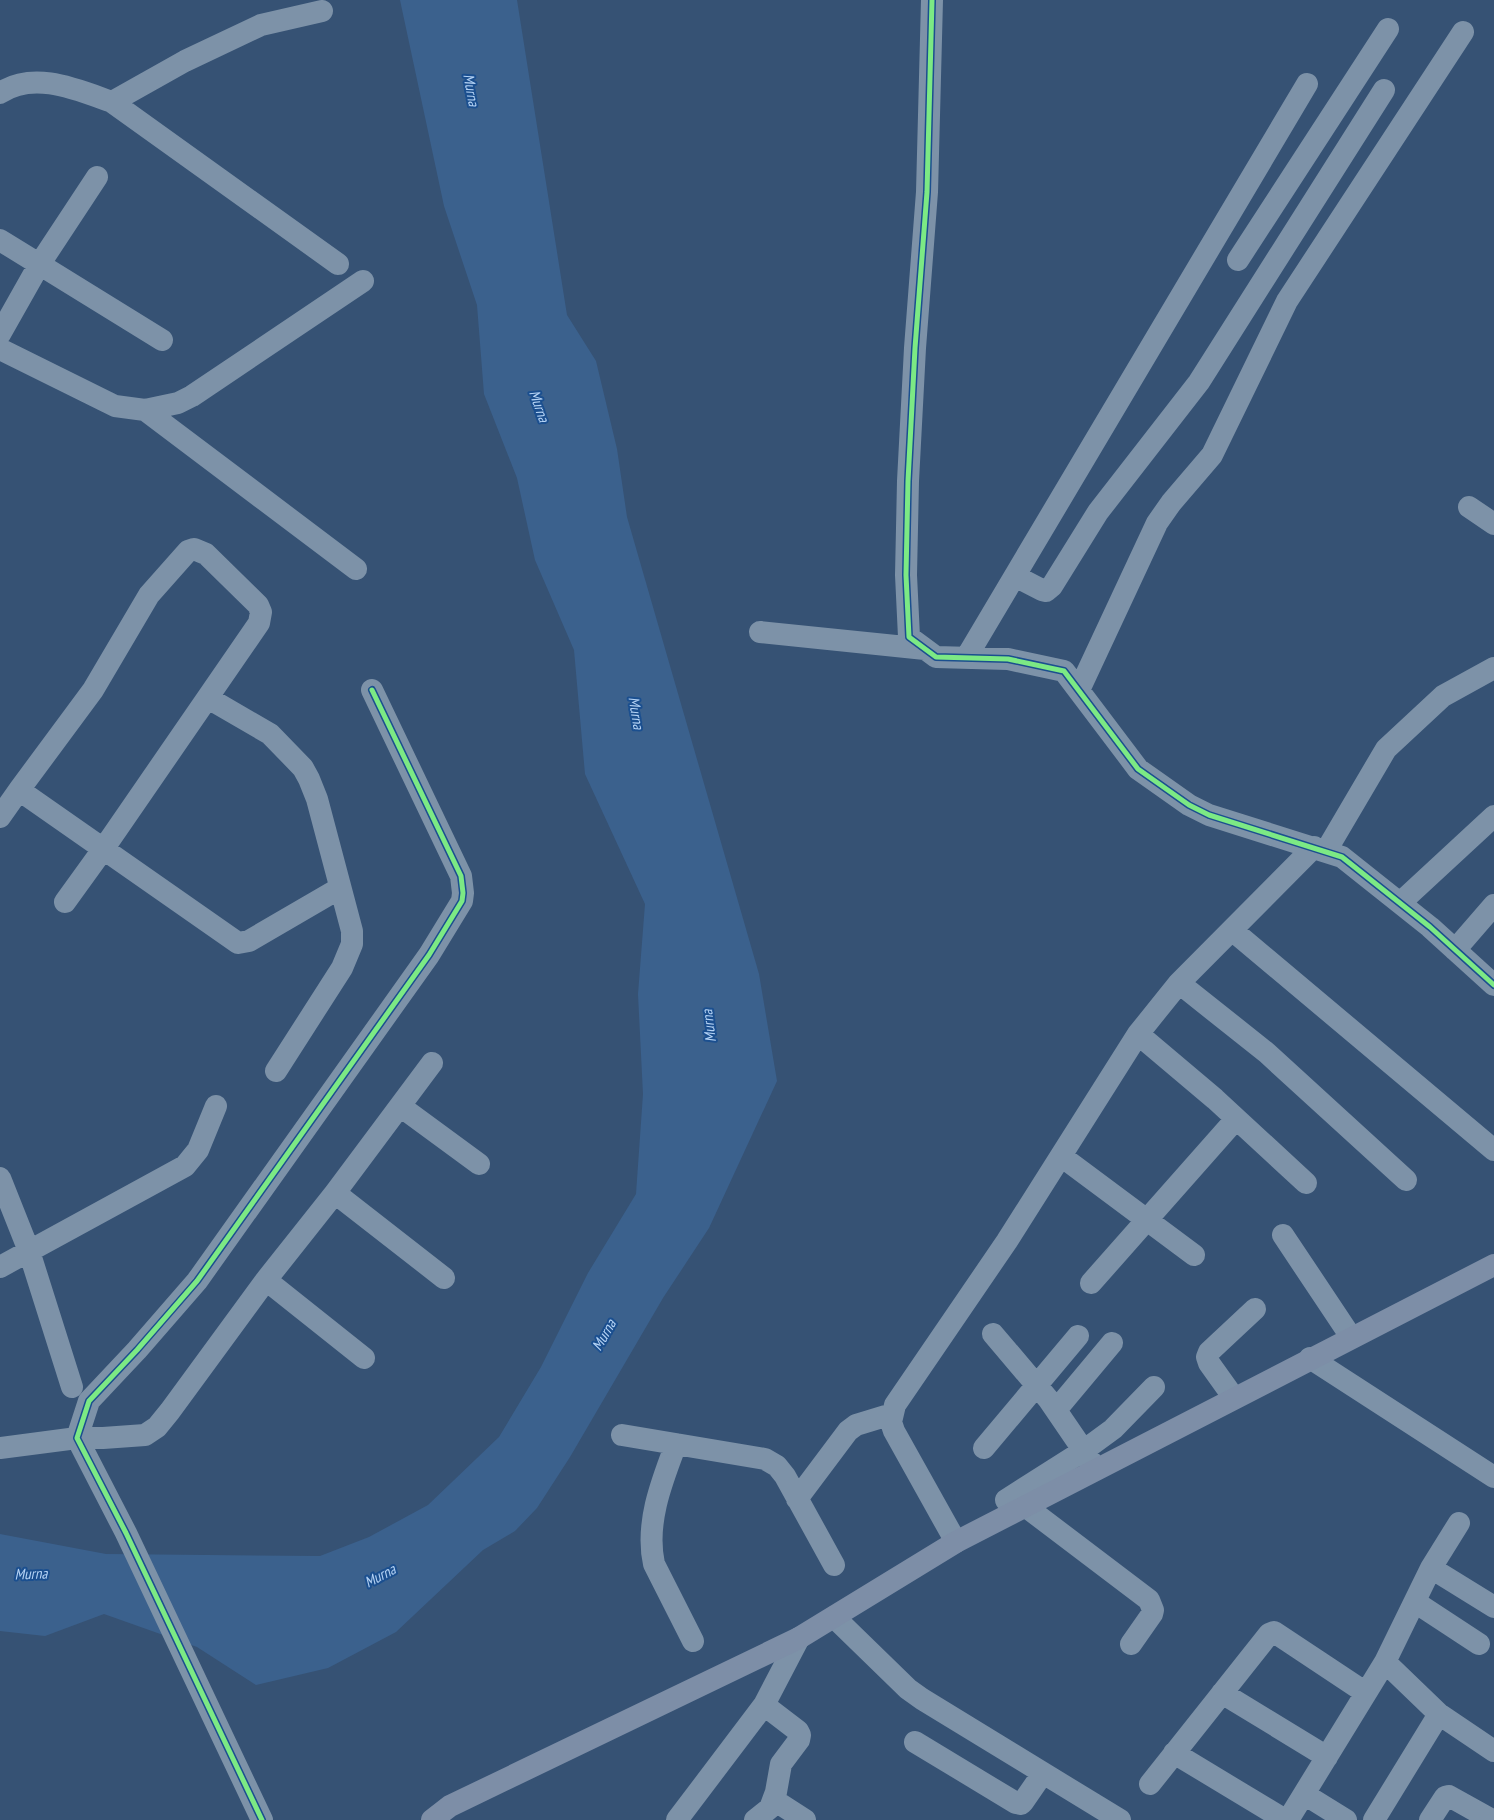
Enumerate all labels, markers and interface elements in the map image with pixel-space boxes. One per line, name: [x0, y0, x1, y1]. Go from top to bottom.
water label: Murna: [459, 72, 484, 109]
water label: Murna: [525, 387, 554, 425]
water label: Murna: [625, 695, 649, 732]
water label: Murna: [697, 1008, 720, 1043]
water label: Murna: [587, 1315, 620, 1354]
water label: Murna: [361, 1559, 400, 1592]
water label: Murna: [14, 1563, 49, 1584]

